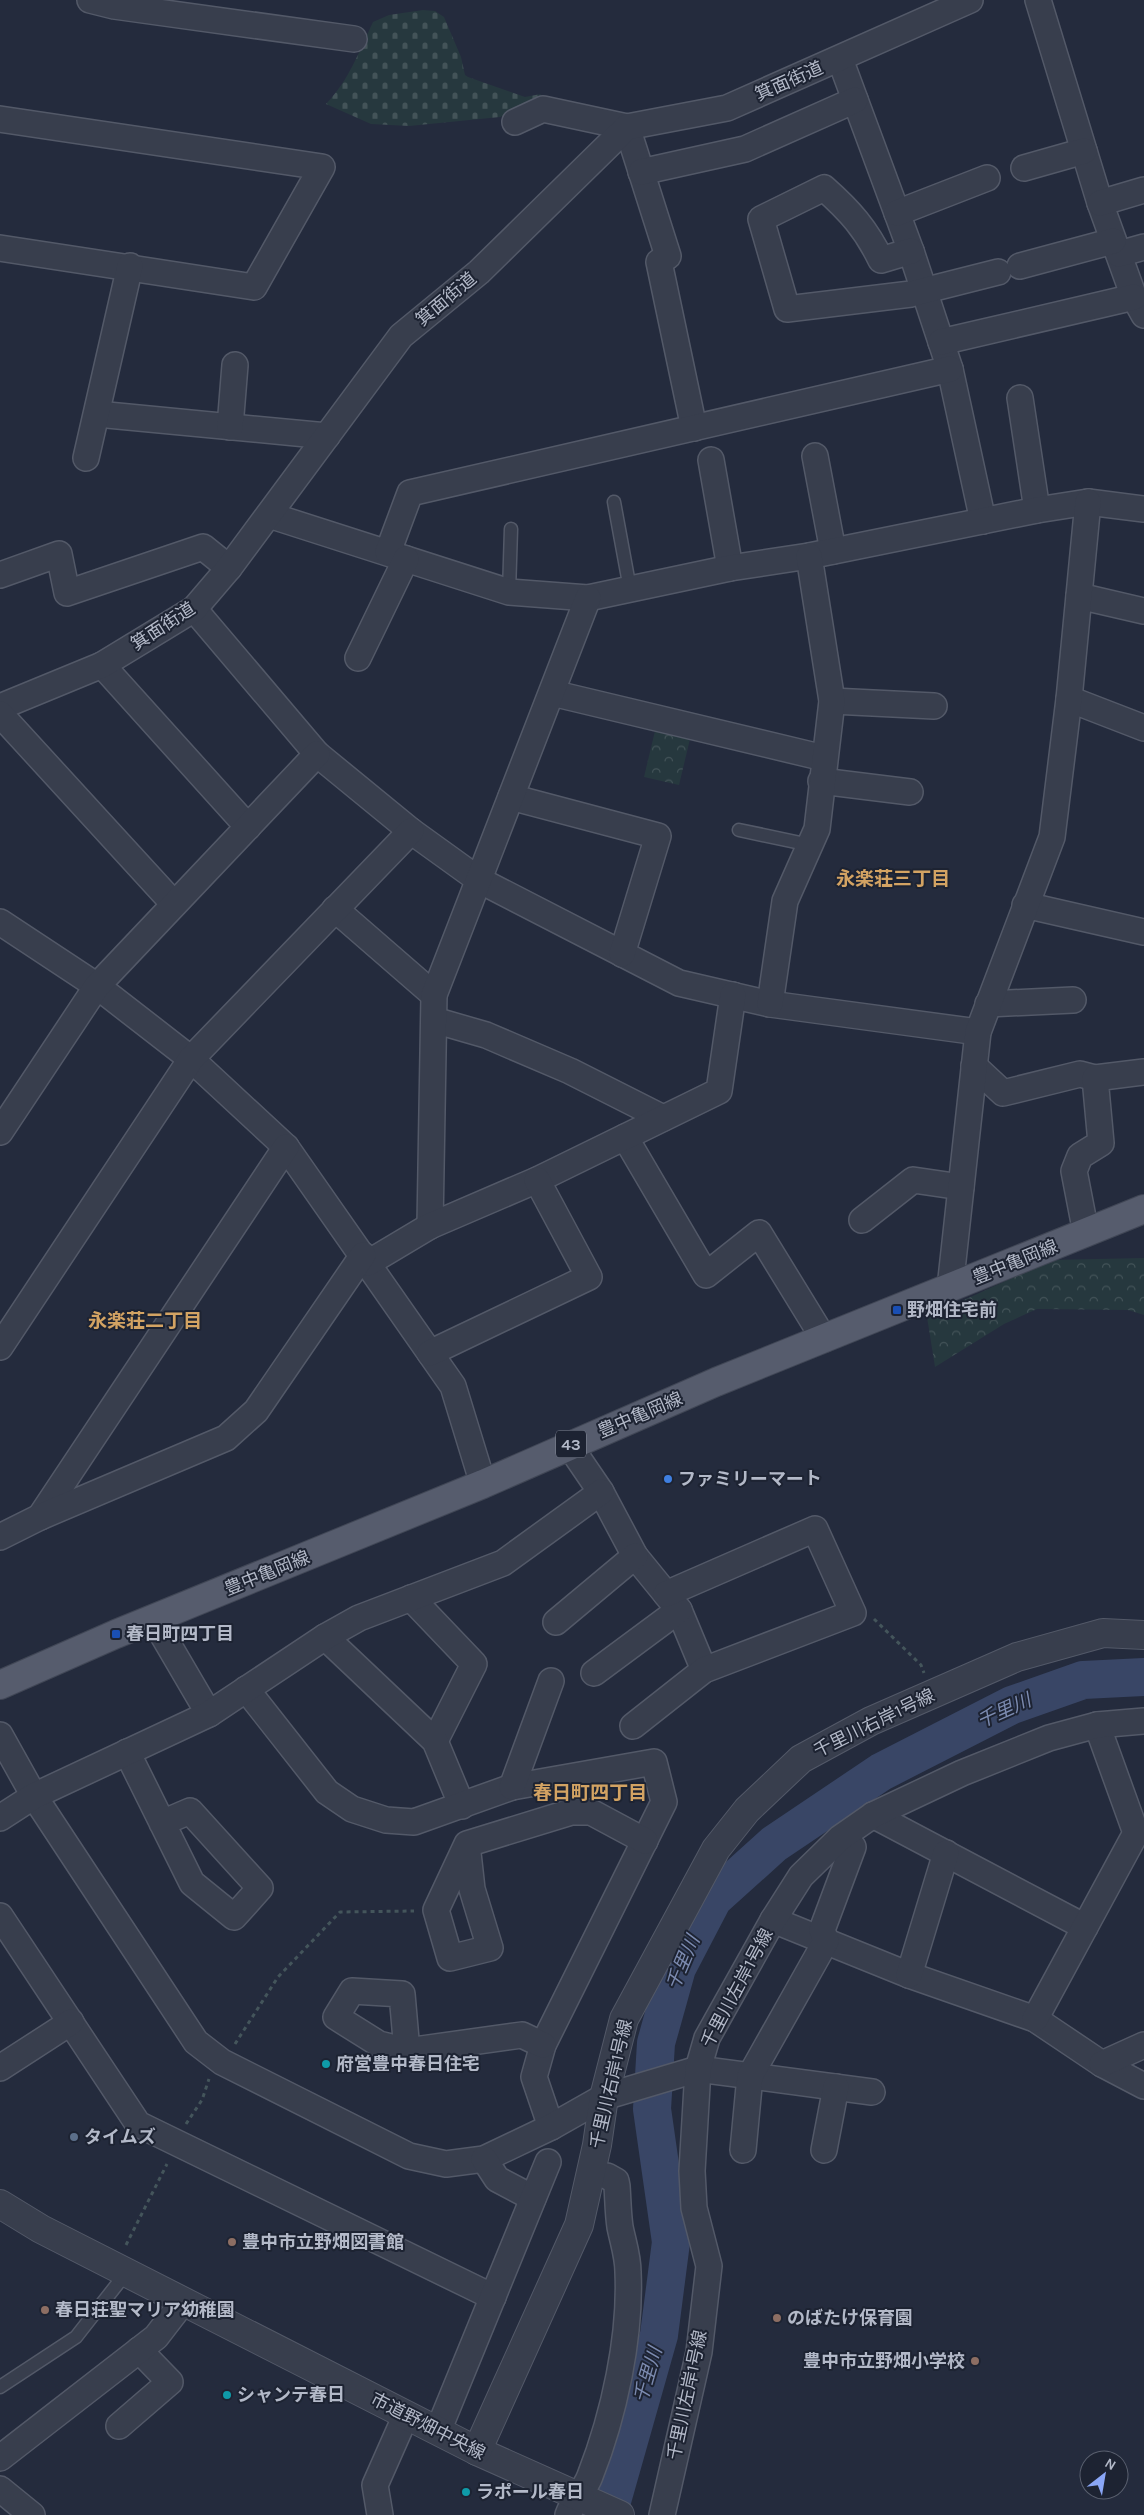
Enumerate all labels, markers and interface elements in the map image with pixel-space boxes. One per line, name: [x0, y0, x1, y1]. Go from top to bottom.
street label: 箕面街道: [752, 56, 826, 106]
street label: 箕面街道: [411, 267, 481, 331]
street label: 箕面街道: [127, 597, 199, 655]
district label: 永楽荘三丁目: [836, 868, 950, 890]
street label: 豊中亀岡線: [969, 1235, 1061, 1289]
place label: 野畑住宅前: [907, 1299, 997, 1321]
marker: 野畑住宅前: [891, 1304, 903, 1316]
district label: 永楽荘二丁目: [88, 1310, 202, 1332]
street label: 豊中亀岡線: [594, 1387, 686, 1443]
road number: 43: [556, 1430, 586, 1458]
place label: ファミリーマート: [678, 1468, 822, 1490]
marker: ファミリーマート: [662, 1473, 674, 1485]
street label: 豊中亀岡線: [221, 1546, 313, 1600]
place label: 春日町四丁目: [126, 1623, 234, 1645]
marker: 春日町四丁目: [110, 1628, 122, 1640]
street label: 千里川右岸1号線: [810, 1684, 938, 1762]
water label: 千里川: [973, 1689, 1036, 1733]
district label: 春日町四丁目: [533, 1782, 647, 1804]
street label: 千里川左岸1号線: [696, 1925, 778, 2051]
water label: 千里川: [662, 1931, 705, 1994]
street label: 千里川右岸1号線: [585, 2017, 637, 2151]
place label: 府営豊中春日住宅: [336, 2053, 480, 2075]
marker: 府営豊中春日住宅: [320, 2058, 332, 2070]
place label: タイムズ: [84, 2126, 156, 2148]
marker: タイムズ: [68, 2131, 80, 2143]
place label: 豊中市立野畑図書館: [242, 2231, 404, 2253]
marker: 豊中市立野畑図書館: [226, 2236, 238, 2248]
place label: 春日荘聖マリア幼稚園: [55, 2299, 235, 2321]
marker: 春日荘聖マリア幼稚園: [39, 2304, 51, 2316]
place label: のばたけ保育園: [787, 2307, 913, 2329]
marker: のばたけ保育園: [771, 2312, 783, 2324]
street label: 千里川左岸1号線: [663, 2328, 711, 2462]
water label: 千里川: [630, 2343, 667, 2405]
place label: 豊中市立野畑小学校: [803, 2350, 965, 2372]
marker: 豊中市立野畑小学校: [969, 2355, 981, 2367]
place label: シャンテ春日: [237, 2384, 345, 2406]
street label: 市道野畑中央線: [367, 2388, 489, 2464]
marker: シャンテ春日: [221, 2389, 233, 2401]
north arrow: [1079, 2450, 1129, 2500]
text: N: [1102, 2454, 1119, 2474]
place label: ラポール春日: [476, 2481, 584, 2503]
marker: ラポール春日: [460, 2486, 472, 2498]

